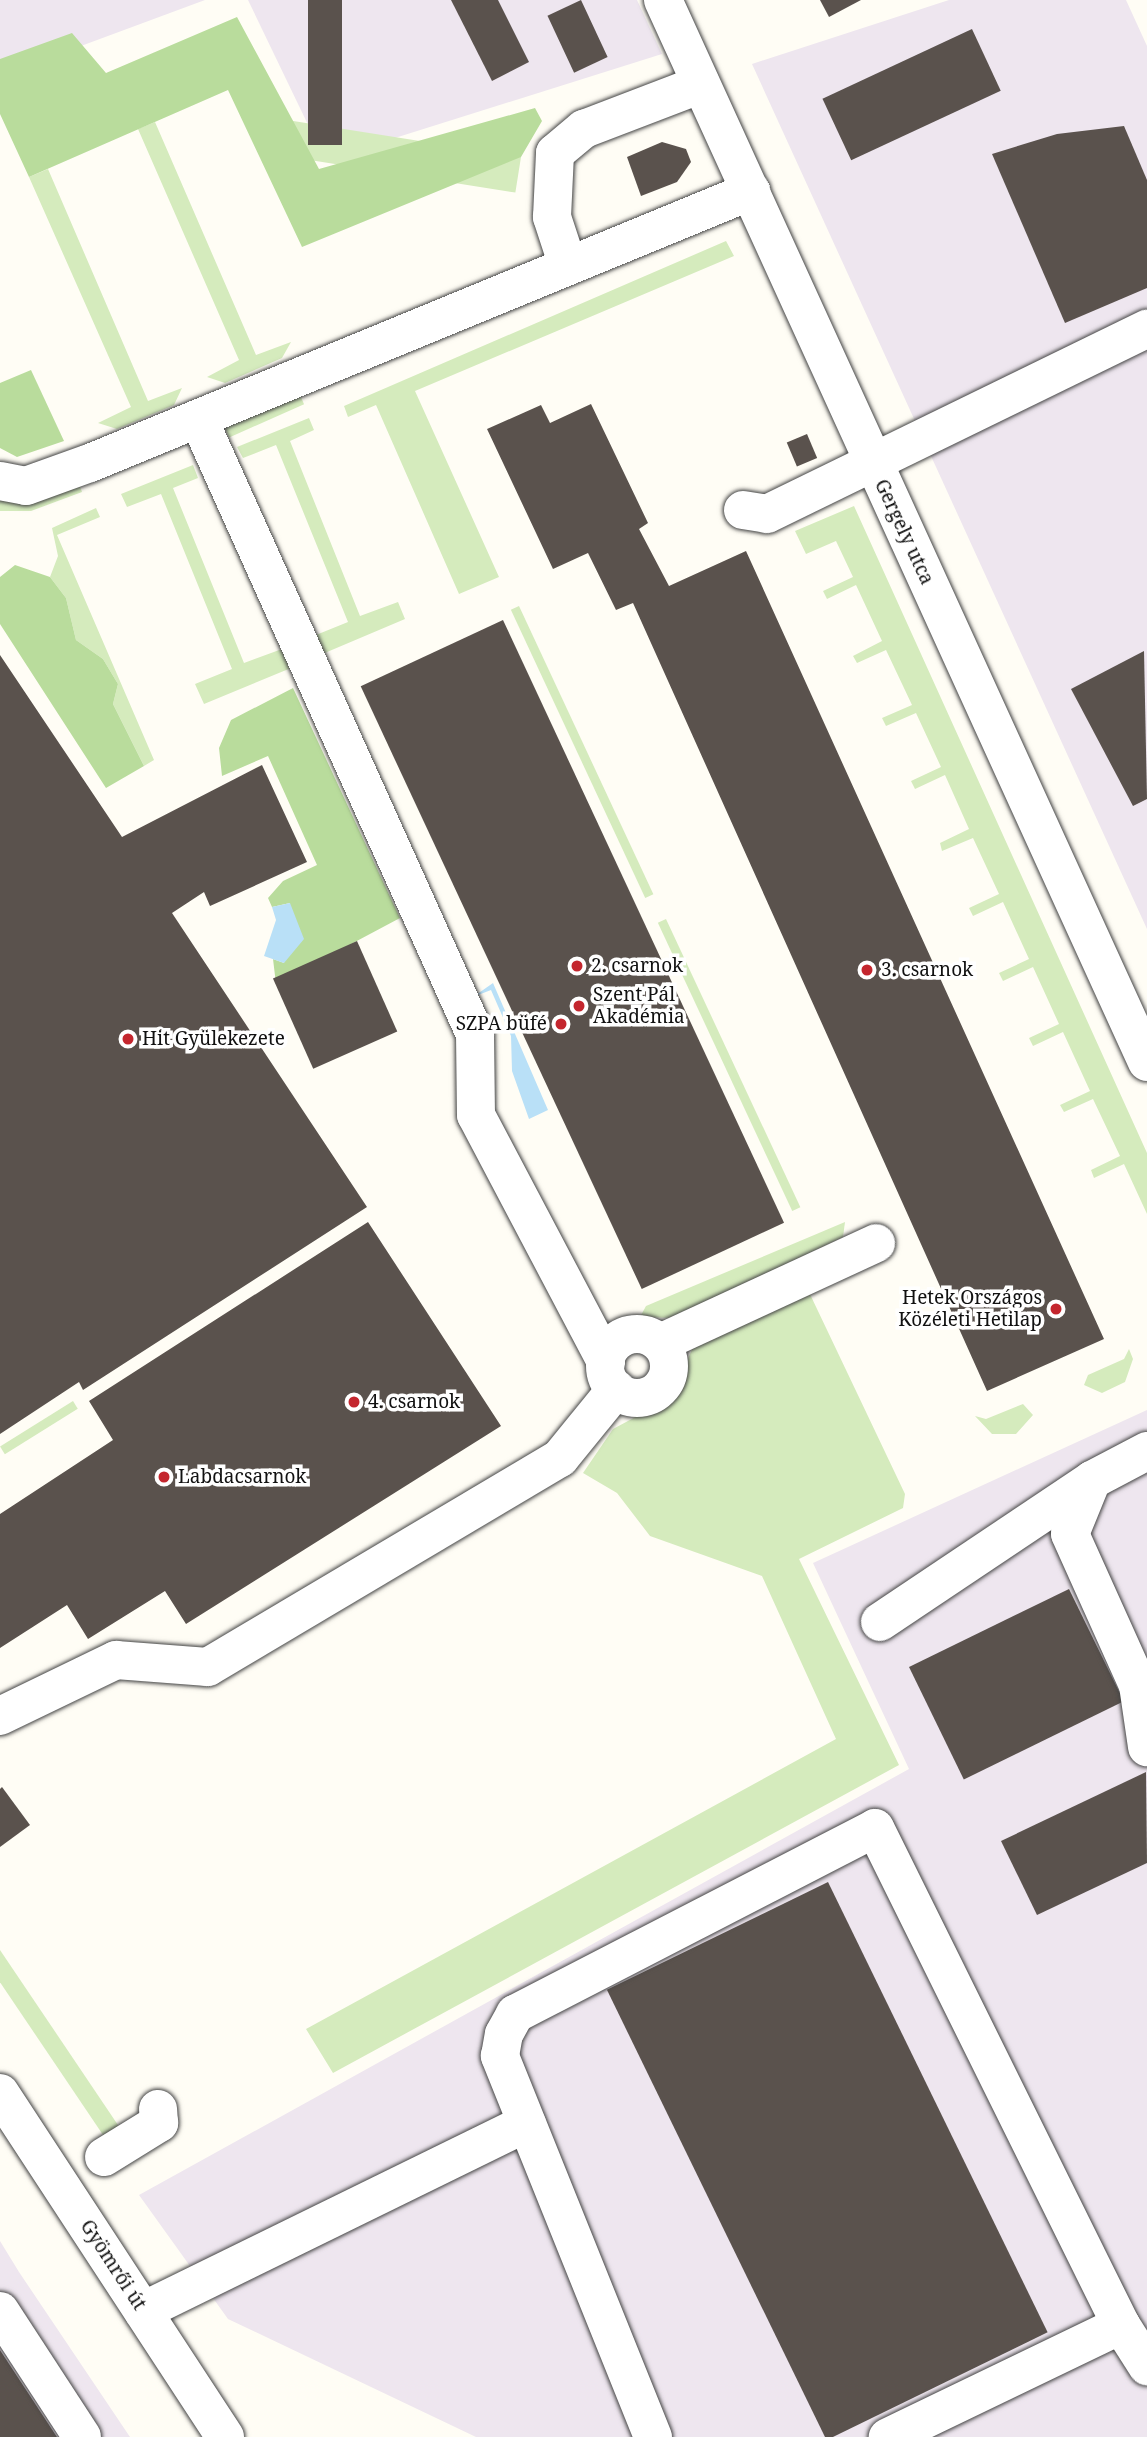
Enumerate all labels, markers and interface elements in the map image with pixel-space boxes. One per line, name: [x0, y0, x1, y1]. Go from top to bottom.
street label: Gergely utca: [870, 476, 938, 588]
place label: 2. csarnok: [591, 955, 683, 977]
marker: 2. csarnok: [569, 958, 585, 974]
place label: 3. csarnok: [881, 959, 973, 981]
marker: 3. csarnok: [859, 962, 875, 978]
place label: Szent Pál Akadémia: [593, 984, 685, 1028]
marker: Szent Pál Akadémia: [571, 998, 587, 1014]
place label: SZPA büfé: [456, 1013, 547, 1035]
marker: SZPA büfé: [553, 1016, 569, 1032]
place label: Hit Gyülekezete: [142, 1028, 285, 1050]
marker: Hit Gyülekezete: [120, 1031, 136, 1047]
place label: Hetek Országos Közéleti Hetilap: [898, 1287, 1042, 1331]
marker: Hetek Országos Közéleti Hetilap: [1048, 1301, 1064, 1317]
place label: 4. csarnok: [368, 1391, 460, 1413]
marker: 4. csarnok: [346, 1394, 362, 1410]
place label: Labdacsarnok: [178, 1466, 306, 1488]
marker: Labdacsarnok: [156, 1469, 172, 1485]
street label: Gyömrői út: [75, 2216, 151, 2314]

